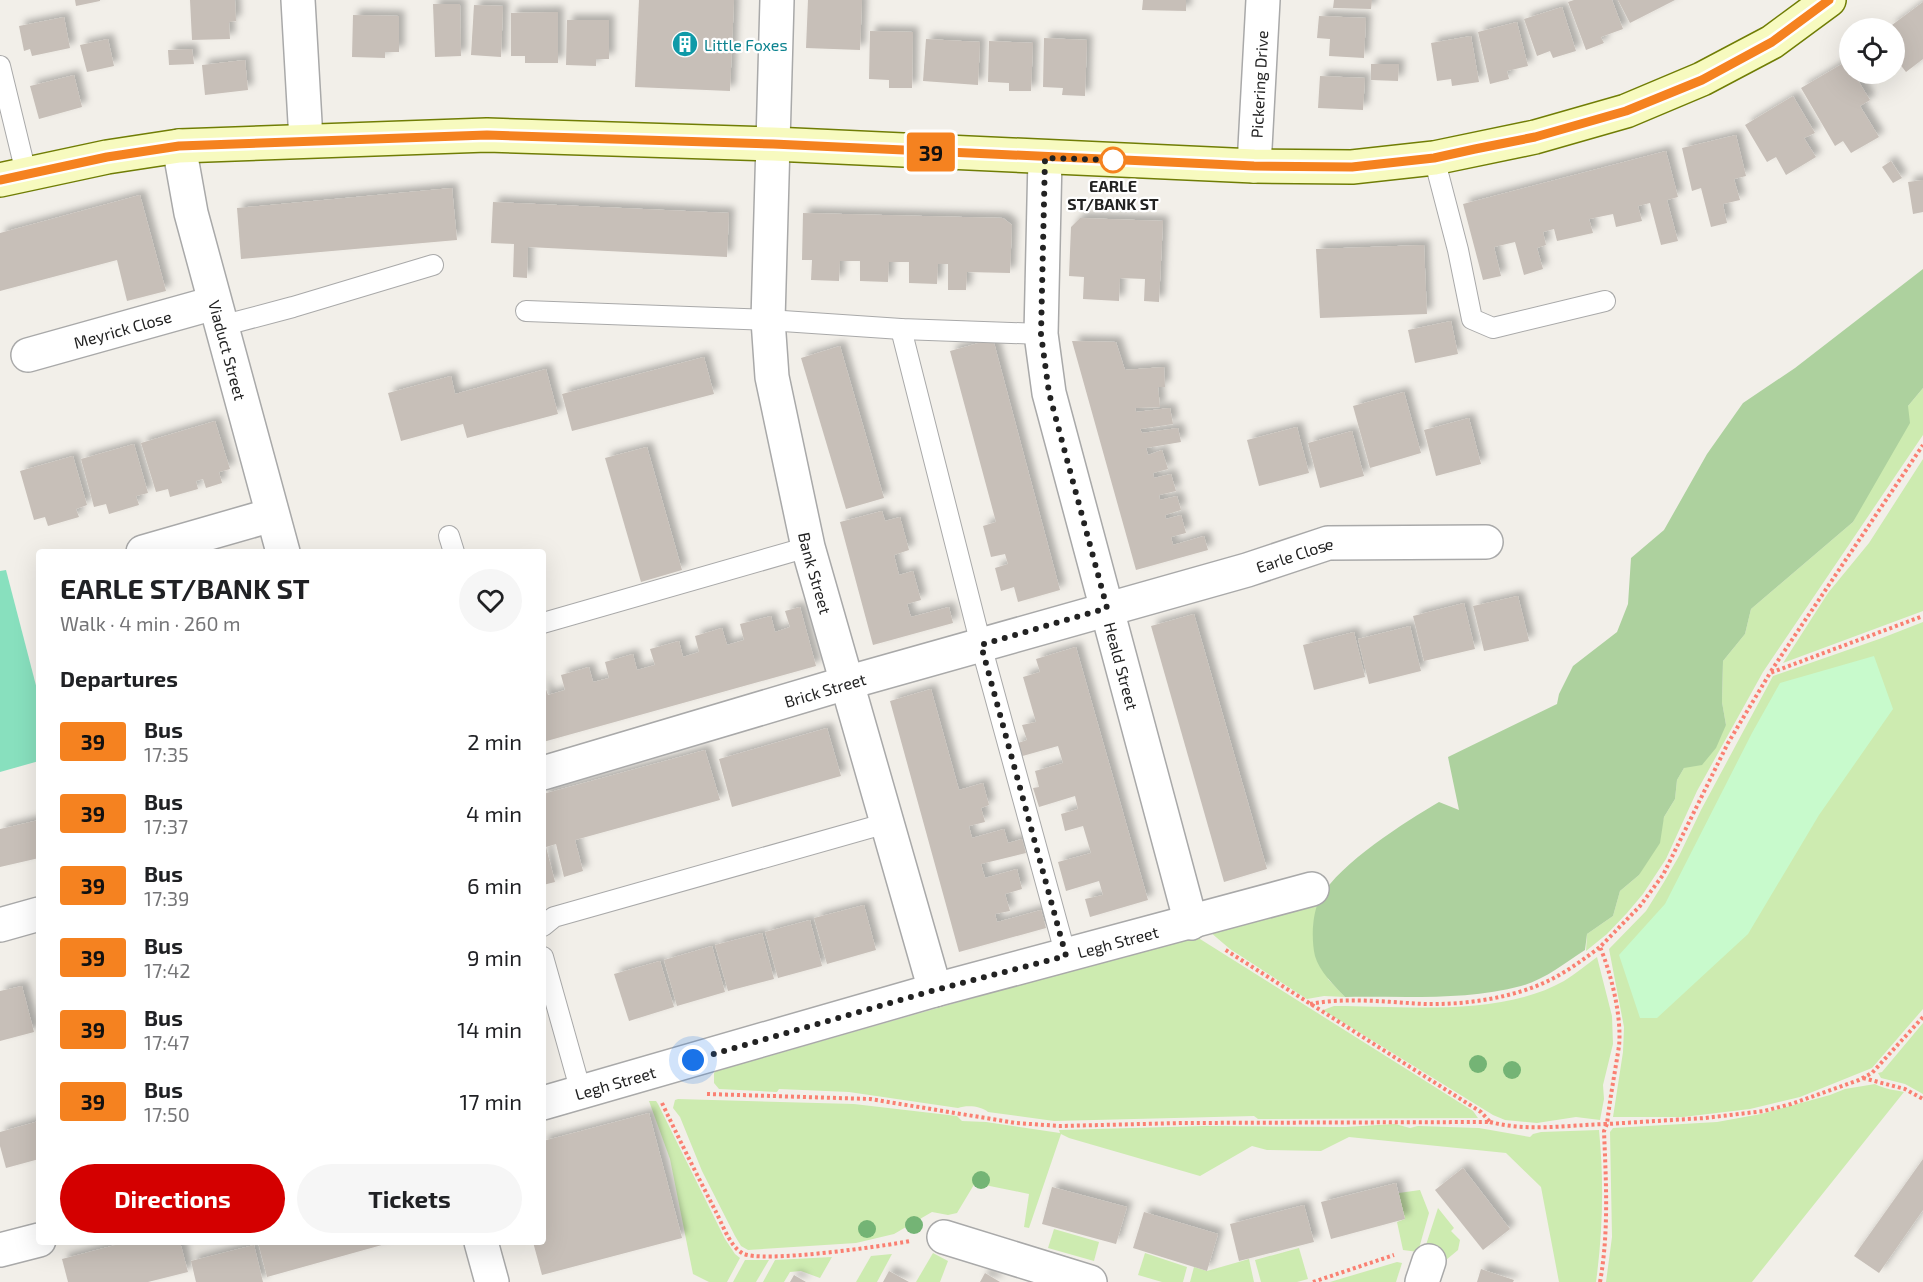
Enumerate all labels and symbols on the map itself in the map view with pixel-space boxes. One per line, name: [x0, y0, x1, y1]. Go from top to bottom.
building icon: Little Foxes: [670, 29, 700, 59]
street label: Pickering Drive: [1246, 30, 1271, 139]
place label: Little Foxes: [704, 35, 788, 54]
line badge: 39: [904, 132, 958, 172]
marker: EARLE ST/BANK ST: [1100, 147, 1126, 173]
place label: EARLE ST/BANK ST: [1067, 176, 1159, 213]
street label: Viaduct Street: [206, 298, 251, 402]
street label: Meyrick Close: [71, 306, 173, 351]
street label: Bank Street: [796, 530, 836, 616]
street label: Earle Close: [1253, 533, 1333, 576]
street label: Heald Street: [1101, 620, 1143, 712]
street label: Brick Street: [782, 668, 868, 710]
street label: Legh Street: [1075, 921, 1160, 961]
your location: [678, 1045, 708, 1075]
street label: Legh Street: [572, 1062, 658, 1103]

